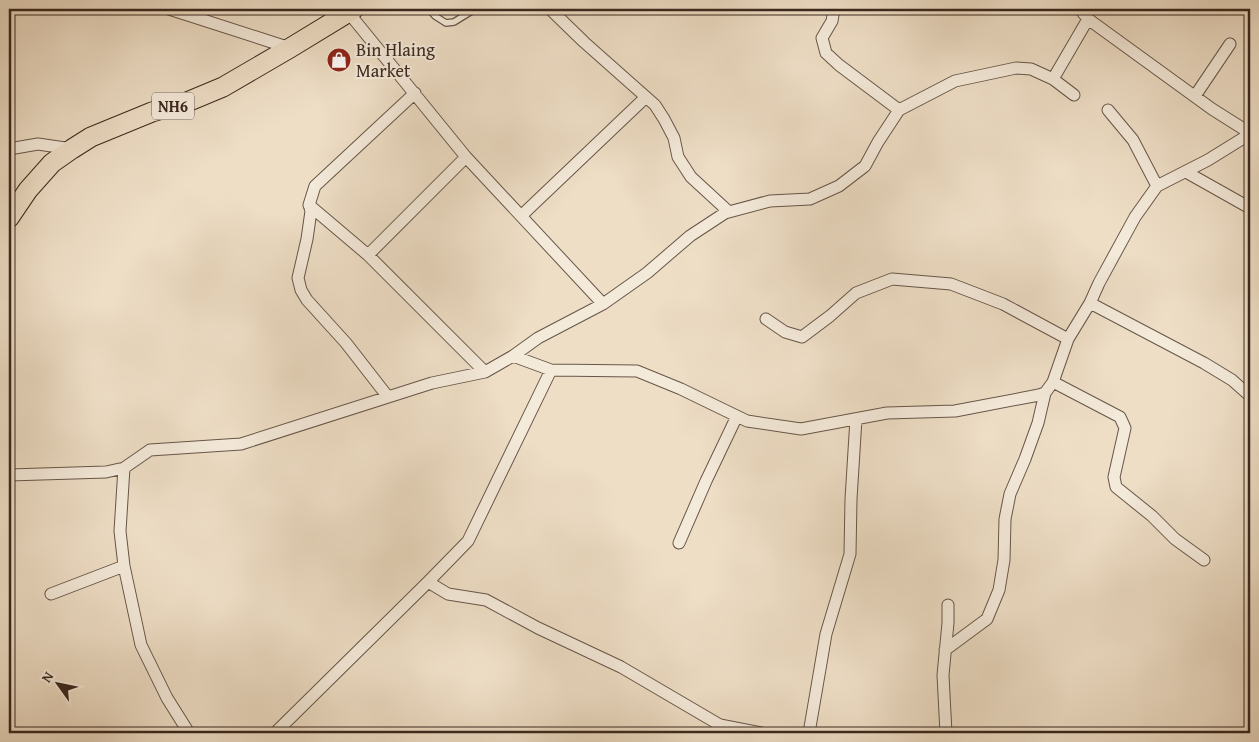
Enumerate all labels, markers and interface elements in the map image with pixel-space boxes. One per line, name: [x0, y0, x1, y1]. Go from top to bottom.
place label: Bin Hlaing Market: [356, 36, 435, 84]
shop icon: Bin Hlaing Market: [326, 47, 352, 73]
road number: NH6: [152, 92, 194, 120]
north arrow: [32, 660, 82, 710]
text: N: [36, 667, 58, 686]

